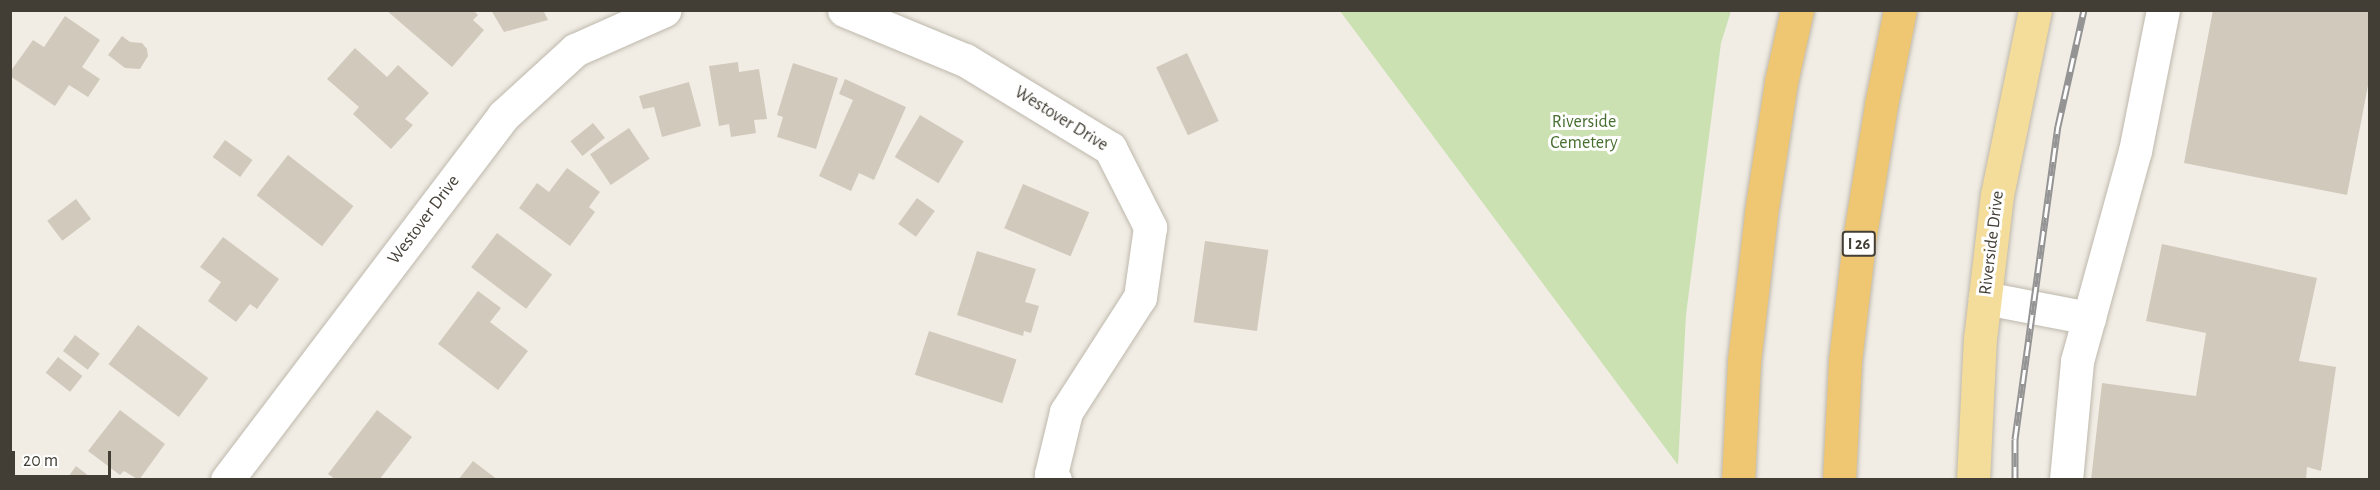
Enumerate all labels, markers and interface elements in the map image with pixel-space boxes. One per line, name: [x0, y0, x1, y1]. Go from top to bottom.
street label: Westover Drive: [1010, 82, 1112, 156]
park label: Riverside Cemetery: [1550, 112, 1618, 154]
street label: Westover Drive: [383, 171, 465, 269]
street label: Riverside Drive: [1975, 190, 2009, 296]
road number: I 26: [1841, 231, 1877, 257]
scale bar: [15, 439, 114, 477]
text: 20 m: [23, 452, 58, 470]

